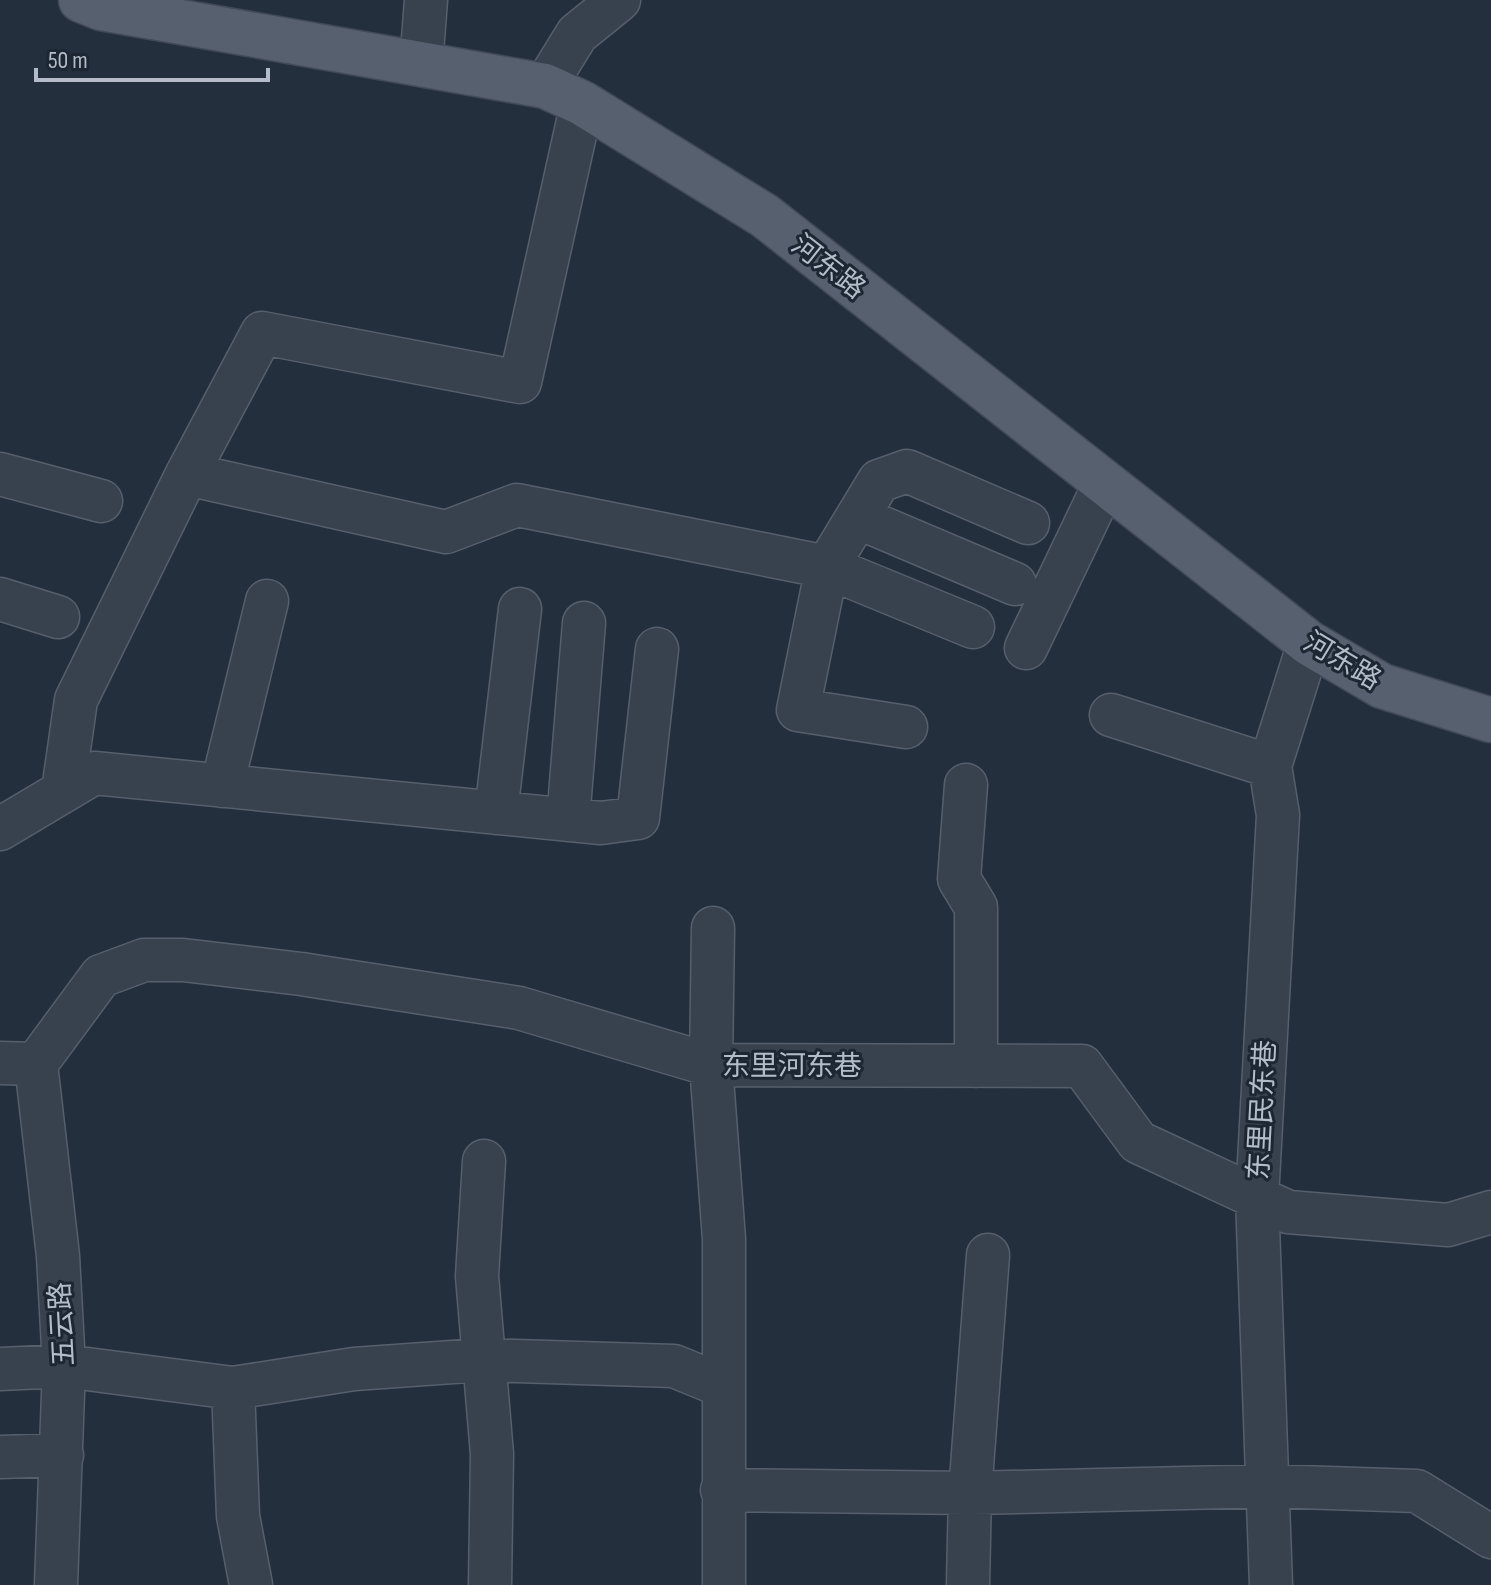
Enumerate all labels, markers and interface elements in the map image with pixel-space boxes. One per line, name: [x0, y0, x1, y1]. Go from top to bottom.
scale bar: [36, 32, 268, 82]
text: 50 m: [48, 46, 88, 75]
street label: 河东路: [785, 228, 871, 306]
street label: 河东路: [1298, 626, 1387, 697]
street label: 东里民东巷: [1242, 1039, 1283, 1181]
street label: 东里河东巷: [722, 1050, 862, 1083]
street label: 五云路: [44, 1281, 81, 1367]

